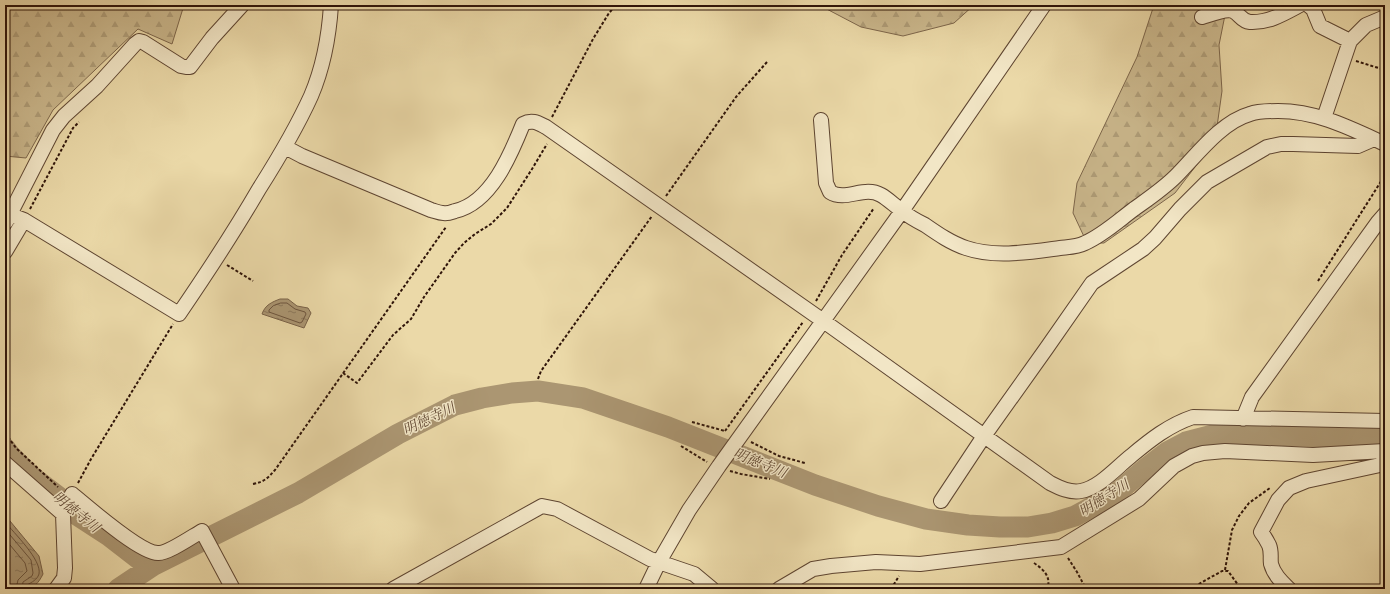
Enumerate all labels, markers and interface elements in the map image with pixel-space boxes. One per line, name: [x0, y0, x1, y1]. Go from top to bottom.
water label: 明徳寺川: [400, 398, 460, 439]
water label: 明徳寺川: [731, 445, 791, 482]
water label: 明徳寺川: [1076, 475, 1134, 520]
water label: 明徳寺川: [49, 488, 105, 537]

